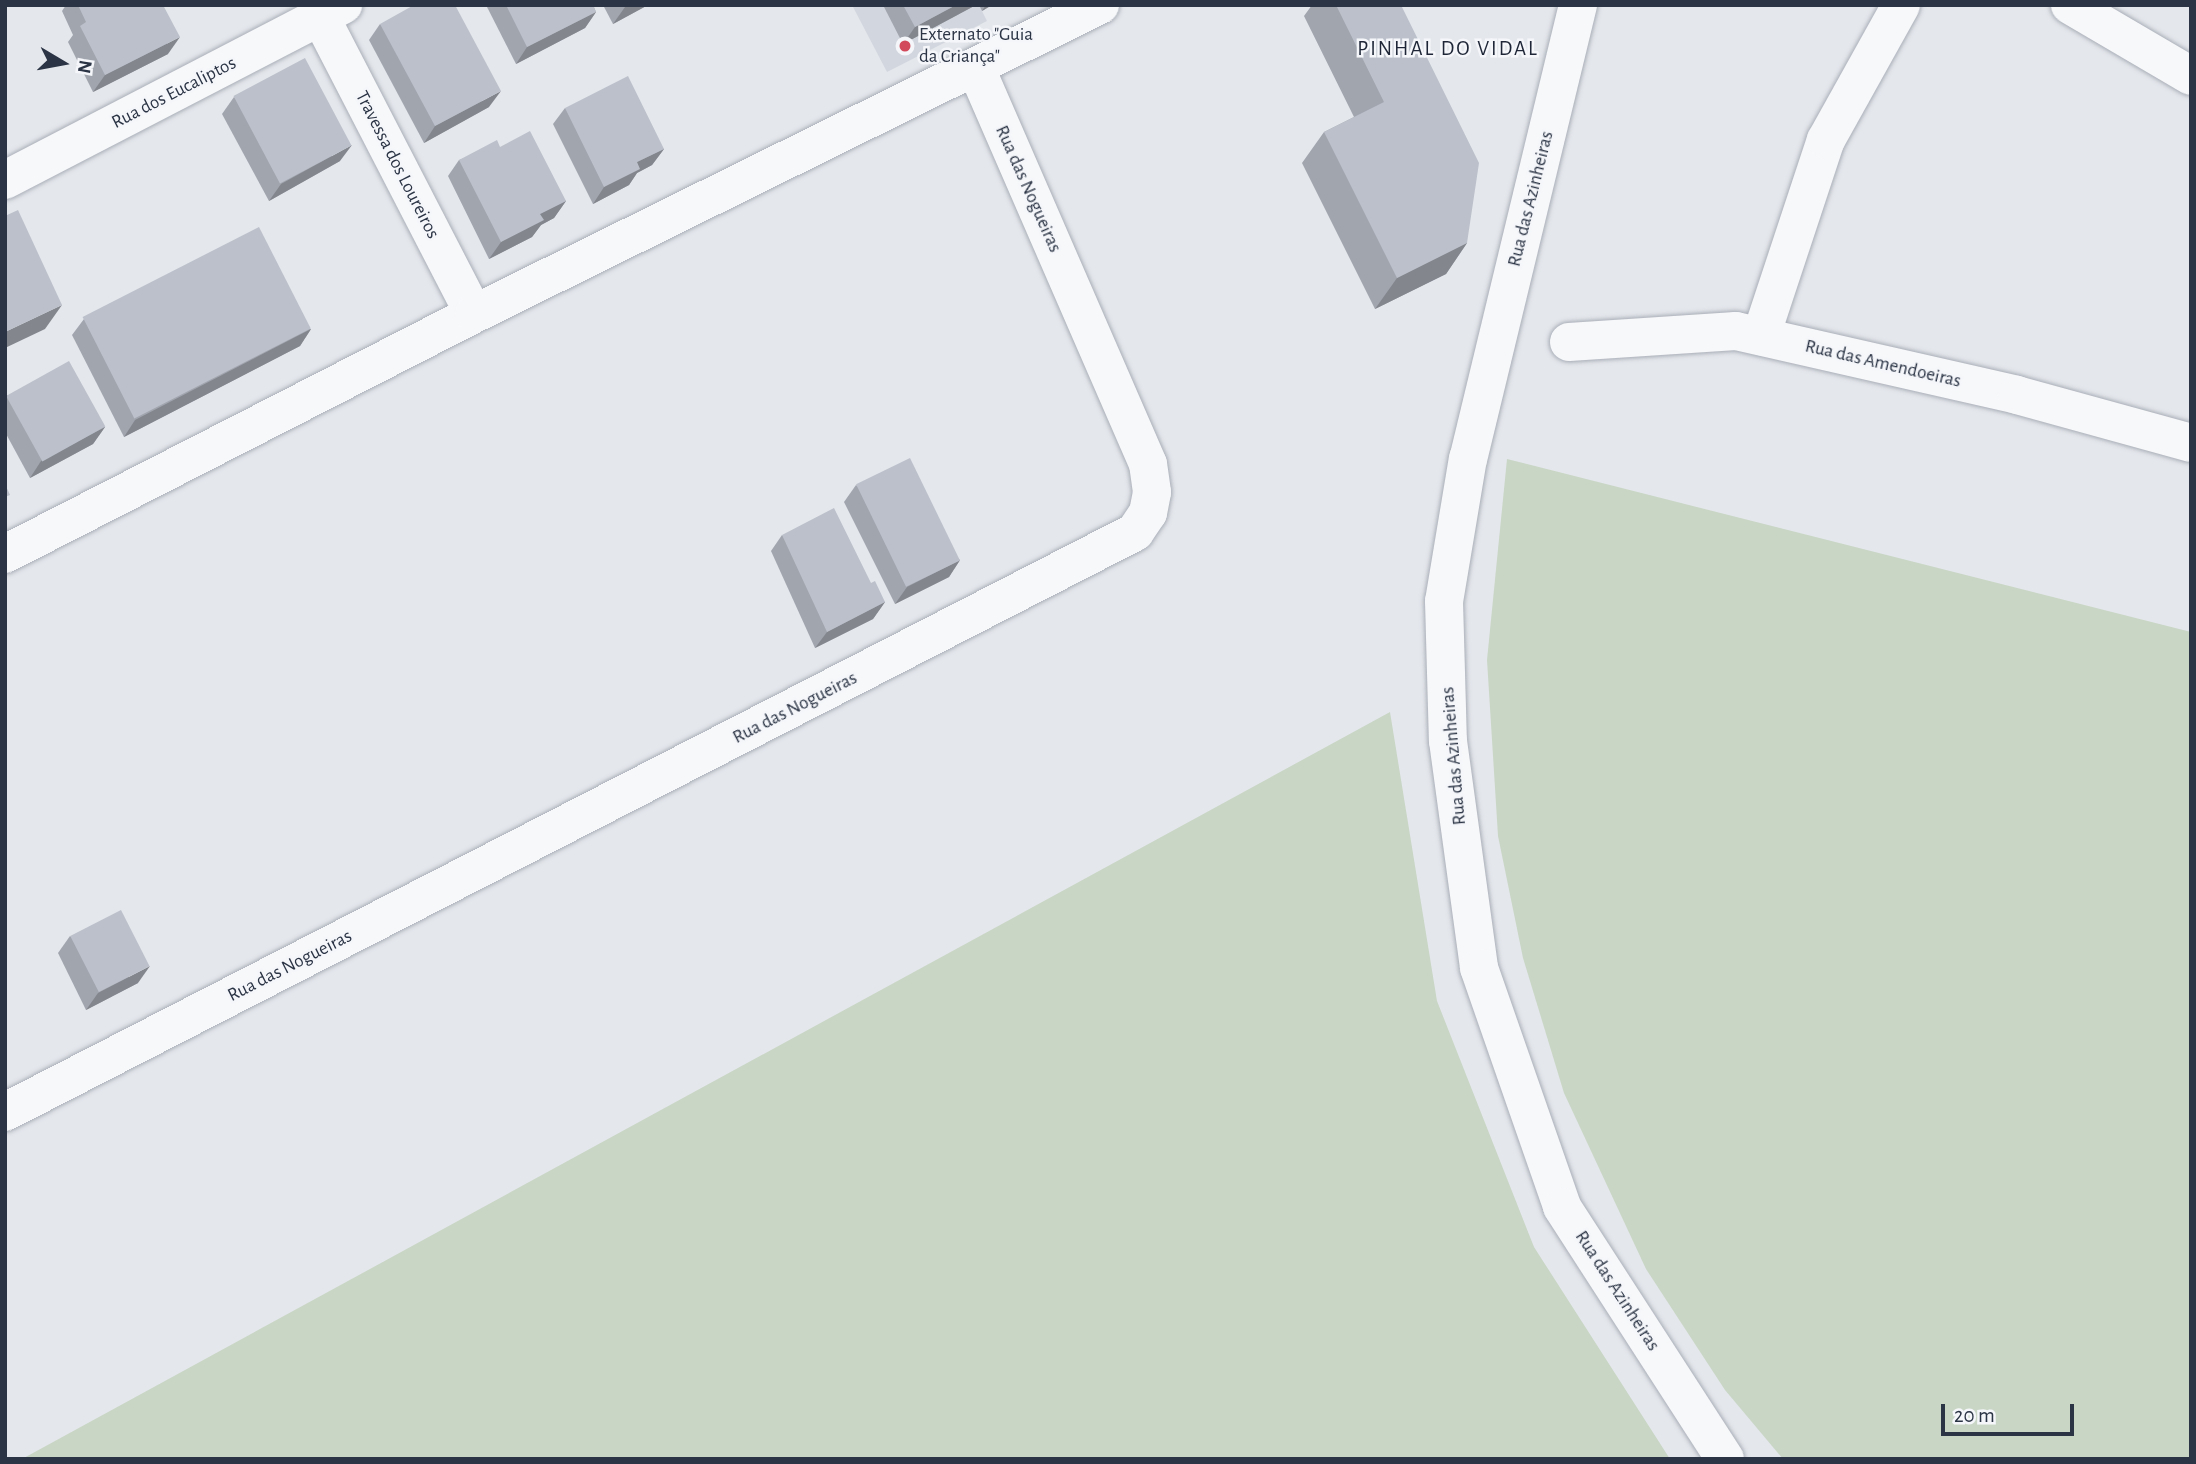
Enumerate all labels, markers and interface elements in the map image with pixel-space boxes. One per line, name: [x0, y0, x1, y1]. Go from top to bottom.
place label: Externato "Guia da Criança": [919, 24, 1033, 68]
north arrow: [28, 28, 98, 98]
district label: PINHAL DO VIDAL: [1359, 36, 1537, 62]
marker: Externato "Guia da Criança": [897, 38, 913, 54]
street label: Rua dos Eucaliptos: [108, 52, 240, 134]
text: N: [74, 59, 95, 75]
street label: Travessa dos Loureiros: [350, 87, 444, 243]
street label: Rua das Nogueiras: [990, 122, 1066, 256]
street label: Rua das Azinheiras: [1503, 129, 1559, 269]
street label: Rua das Amendoeiras: [1803, 335, 1963, 393]
street label: Rua das Nogueiras: [729, 667, 861, 749]
street label: Rua das Azinheiras: [1437, 686, 1471, 826]
street label: Rua das Nogueiras: [224, 925, 356, 1007]
street label: Rua das Azinheiras: [1570, 1227, 1664, 1355]
scale bar: [1944, 1390, 2077, 1434]
text: 20 m: [1954, 1405, 1995, 1426]

